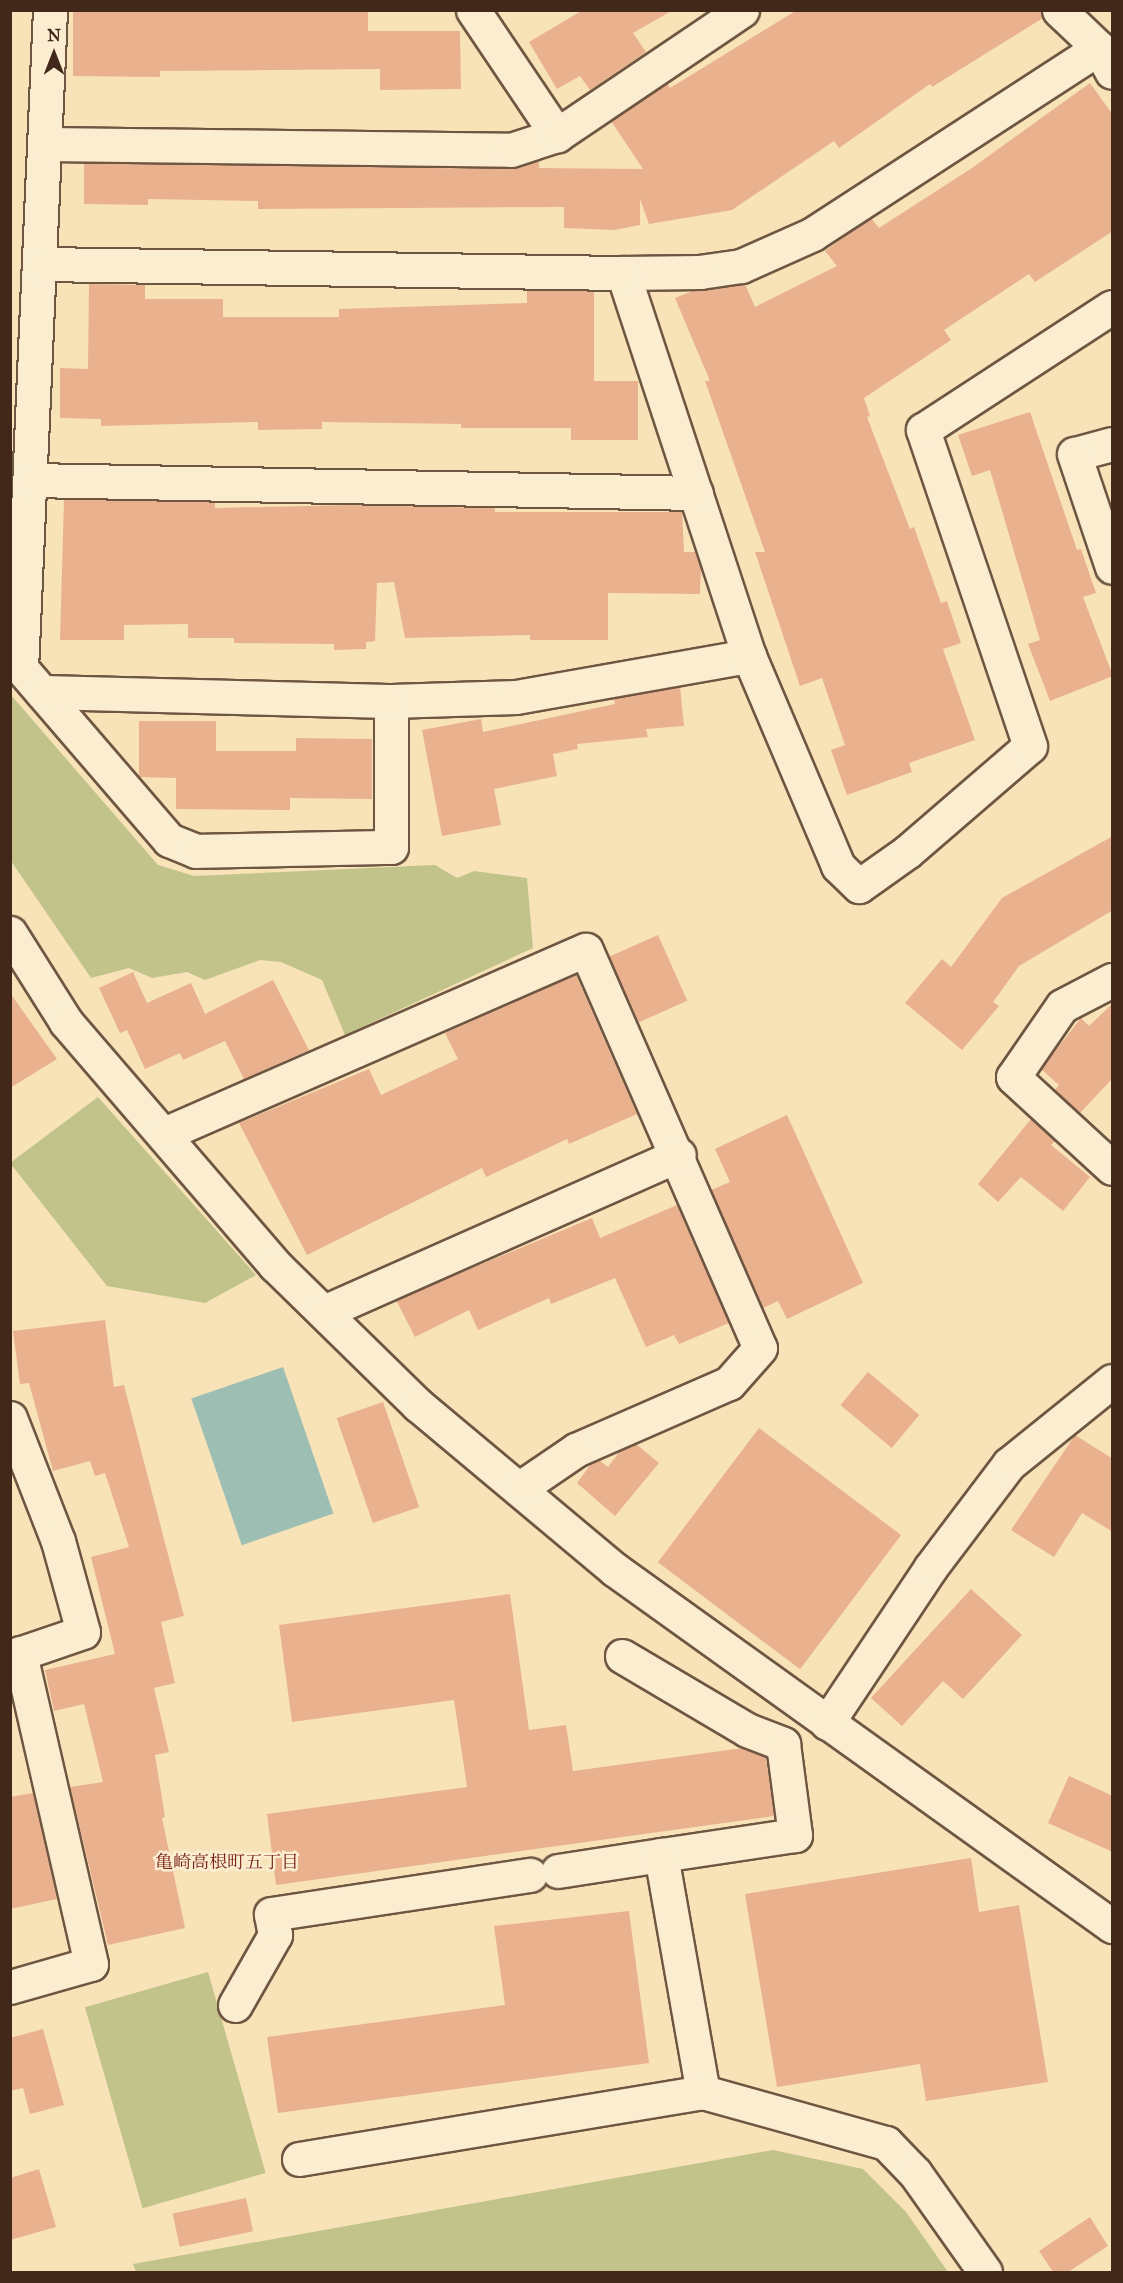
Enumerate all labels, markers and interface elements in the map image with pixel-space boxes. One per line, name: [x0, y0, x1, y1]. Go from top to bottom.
north arrow: [24, 24, 84, 84]
text: N: [47, 26, 61, 45]
district label: 亀崎高根町五丁目: [155, 1851, 299, 1873]

